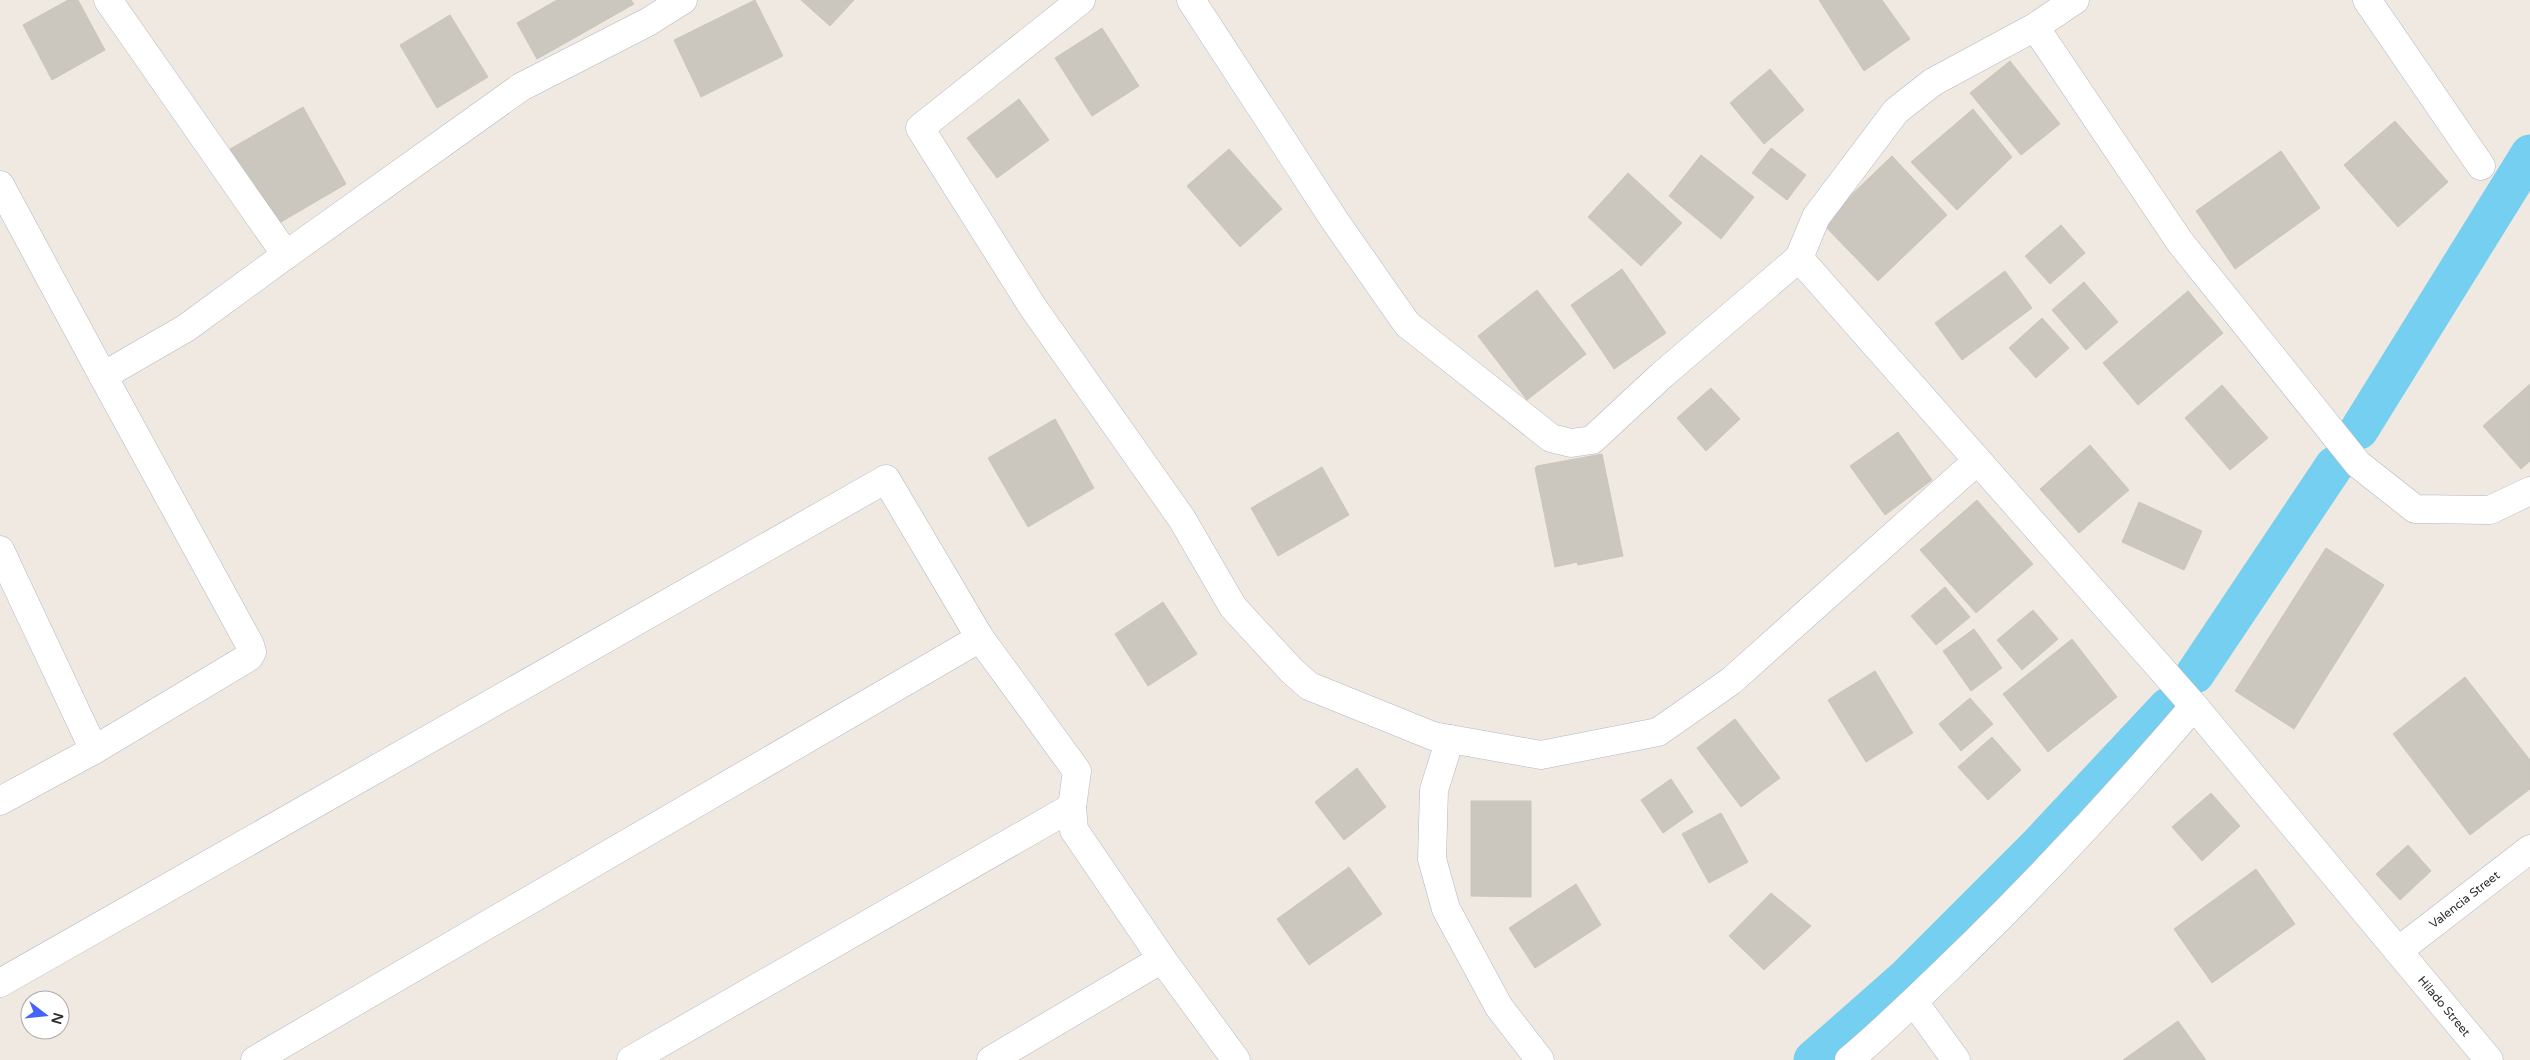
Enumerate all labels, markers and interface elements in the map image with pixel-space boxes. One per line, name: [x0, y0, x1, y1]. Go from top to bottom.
street label: Valencia Street: [2426, 868, 2503, 931]
street label: Hilado Street: [2415, 973, 2473, 1039]
north arrow: [20, 990, 70, 1040]
text: N: [47, 1011, 67, 1026]

